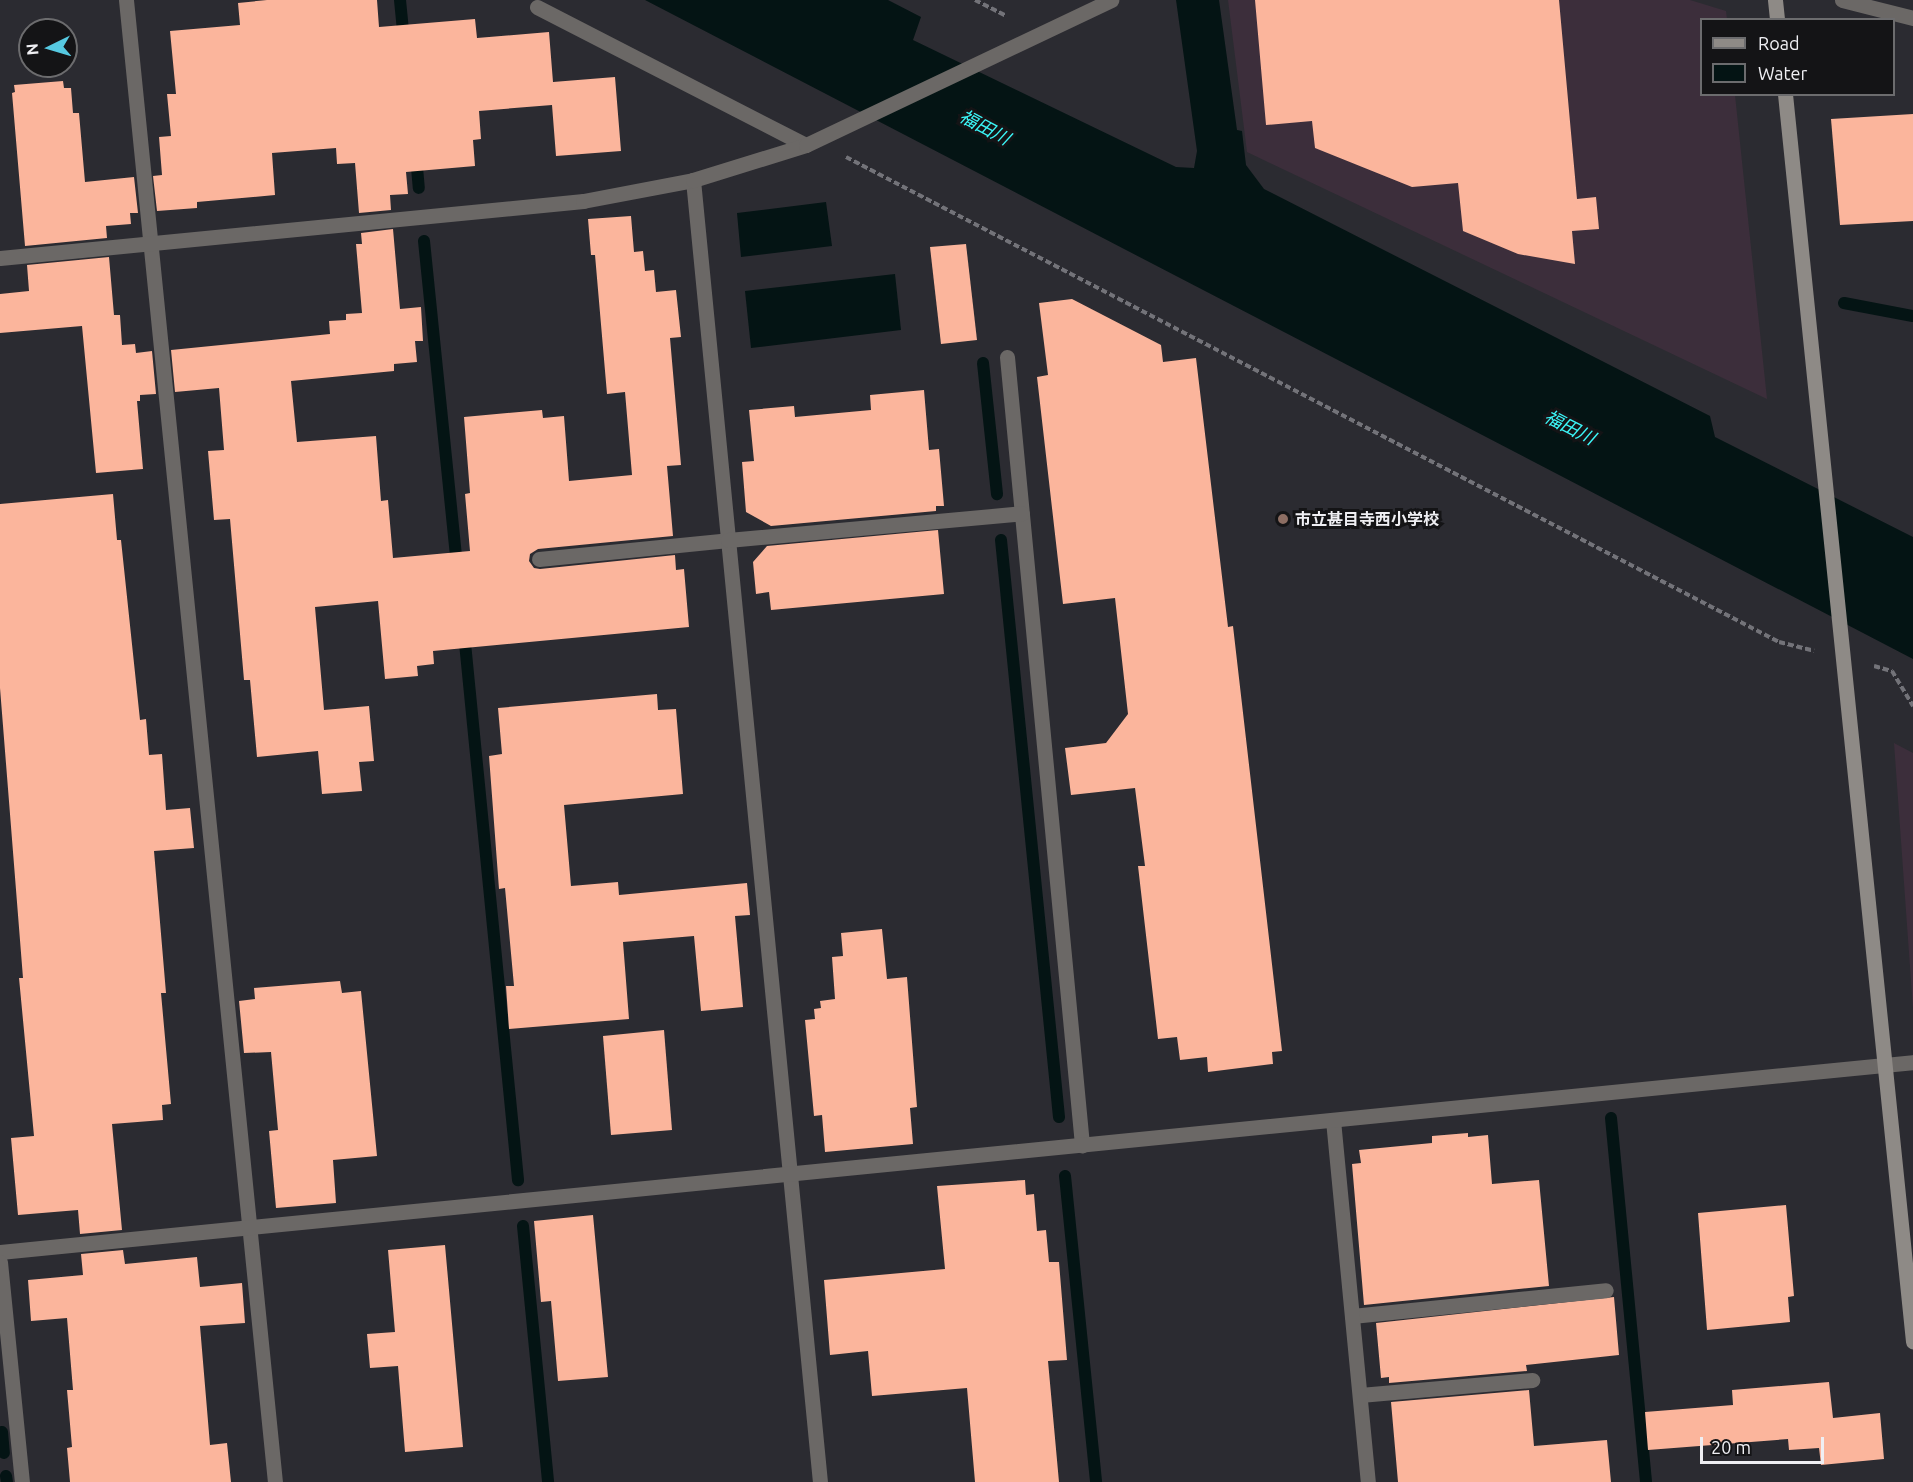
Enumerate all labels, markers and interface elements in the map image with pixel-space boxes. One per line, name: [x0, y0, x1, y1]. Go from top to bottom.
north arrow: [18, 18, 78, 78]
legend: [1700, 18, 1895, 96]
text: Road: [1758, 33, 1800, 53]
text: N: [23, 43, 42, 56]
text: Water: [1758, 63, 1807, 83]
water label: 福田川: [956, 105, 1014, 149]
water label: 福田川: [1541, 405, 1599, 449]
place label: 市立甚目寺西小学校: [1295, 509, 1439, 529]
marker: 市立甚目寺西小学校: [1276, 512, 1290, 526]
scale bar: [1703, 1425, 1828, 1463]
text: 20 m: [1711, 1437, 1751, 1457]

